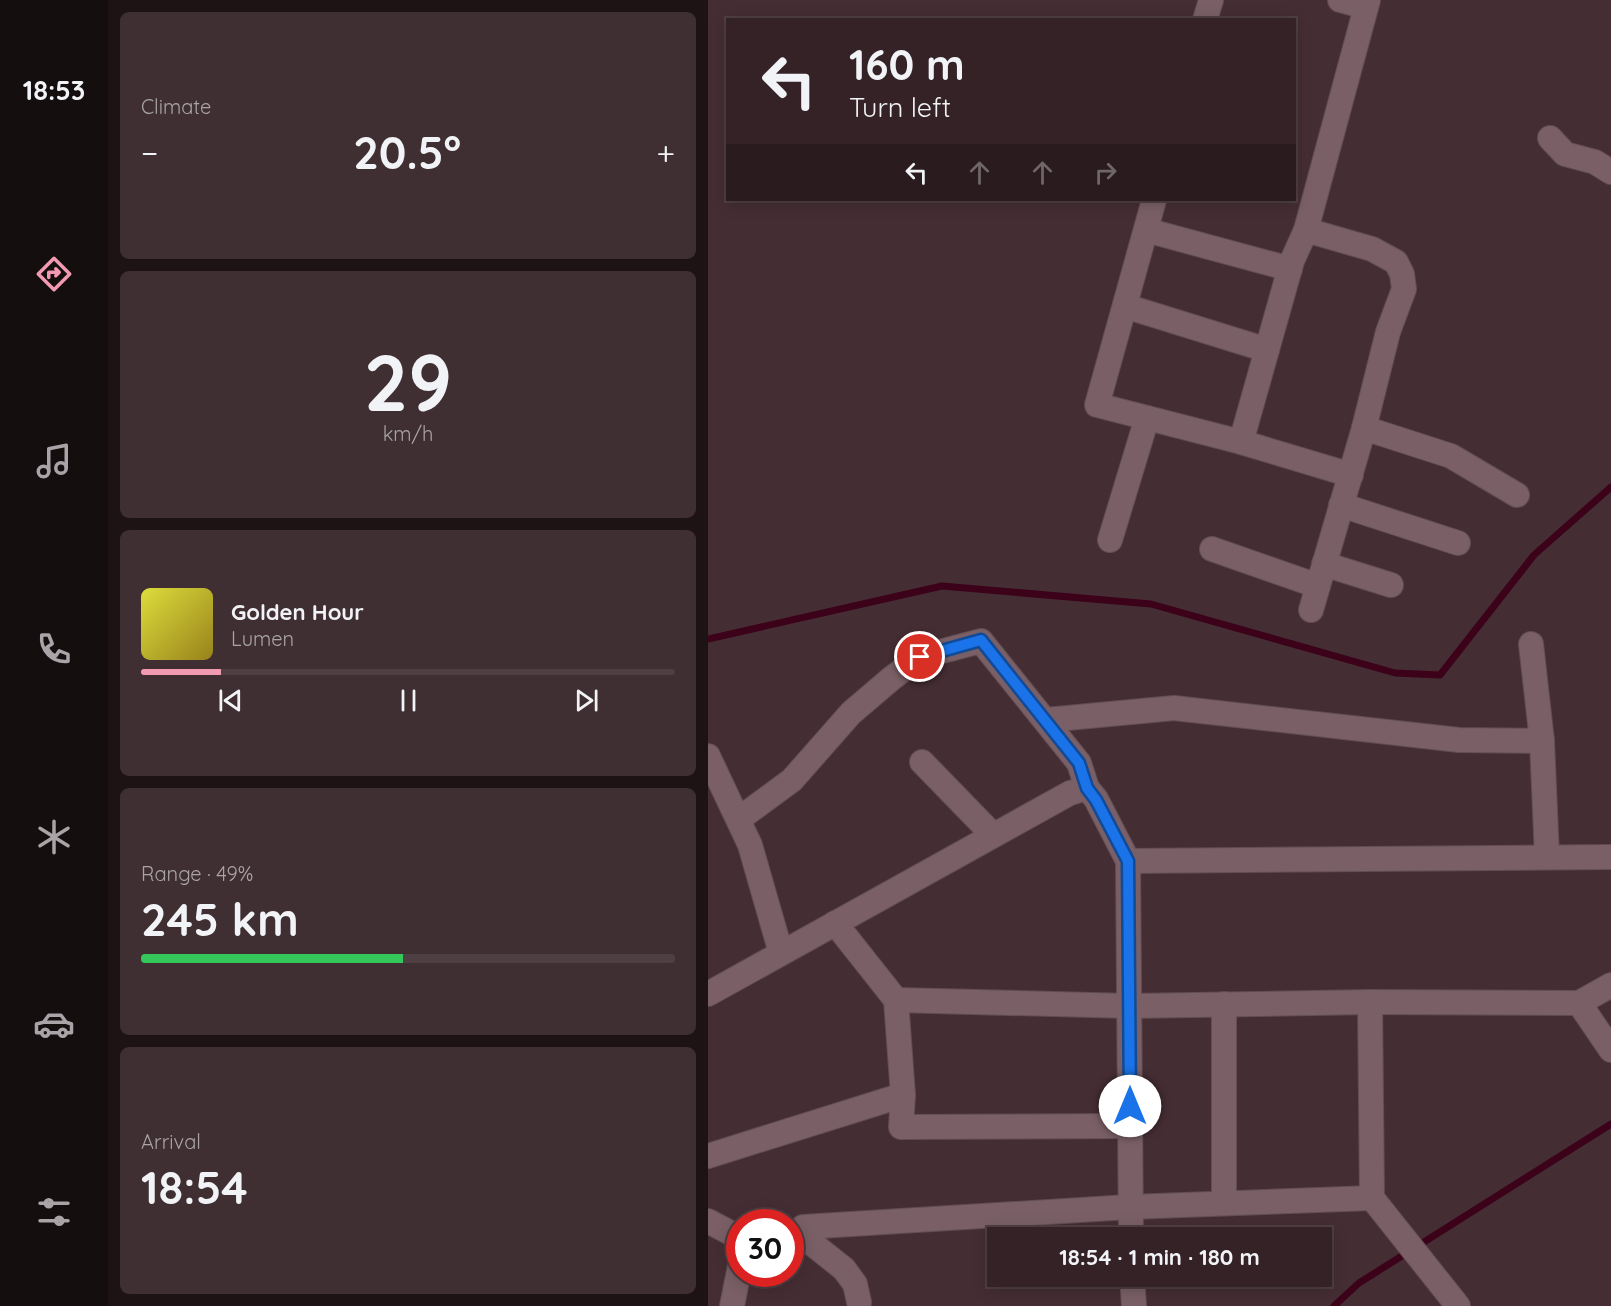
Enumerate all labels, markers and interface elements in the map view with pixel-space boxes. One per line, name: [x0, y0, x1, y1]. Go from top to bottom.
text: 160 m: [849, 38, 965, 91]
icon: left: [750, 42, 828, 120]
text: 18:53: [23, 73, 85, 107]
text: Turn left: [849, 90, 951, 124]
text: Climate: [141, 94, 211, 119]
text: 20.5°: [353, 124, 461, 180]
text: −: [141, 132, 158, 173]
text: +: [656, 132, 675, 173]
icon: left: [900, 156, 933, 189]
icon: ahead: [963, 156, 996, 189]
icon: ahead: [1026, 156, 1059, 189]
icon: right: [1089, 156, 1122, 189]
icon: directions: [33, 253, 75, 295]
text: 29: [364, 333, 452, 431]
text: km/h: [383, 421, 433, 446]
icon: music: [33, 440, 75, 482]
text: Golden Hour: [231, 598, 364, 626]
text: Lumen: [231, 626, 294, 651]
icon: phone: [33, 628, 75, 670]
pin: [894, 631, 945, 682]
icon: arrive: [903, 640, 936, 673]
icon: previous: [214, 684, 247, 717]
icon: pause: [392, 684, 425, 717]
icon: next: [570, 684, 603, 717]
icon: climate: [33, 816, 75, 858]
text: Range · 49%: [141, 861, 253, 886]
text: 245 km: [141, 891, 299, 947]
icon: car: [33, 1003, 75, 1045]
position arrow: [1098, 1074, 1162, 1138]
text: Arrival: [141, 1129, 201, 1154]
text: 18:54: [141, 1159, 248, 1215]
icon: filters: [33, 1191, 75, 1233]
speed limit sign: 30: [726, 1209, 804, 1287]
text: 18:54 · 1 min · 180 m: [1059, 1243, 1260, 1271]

